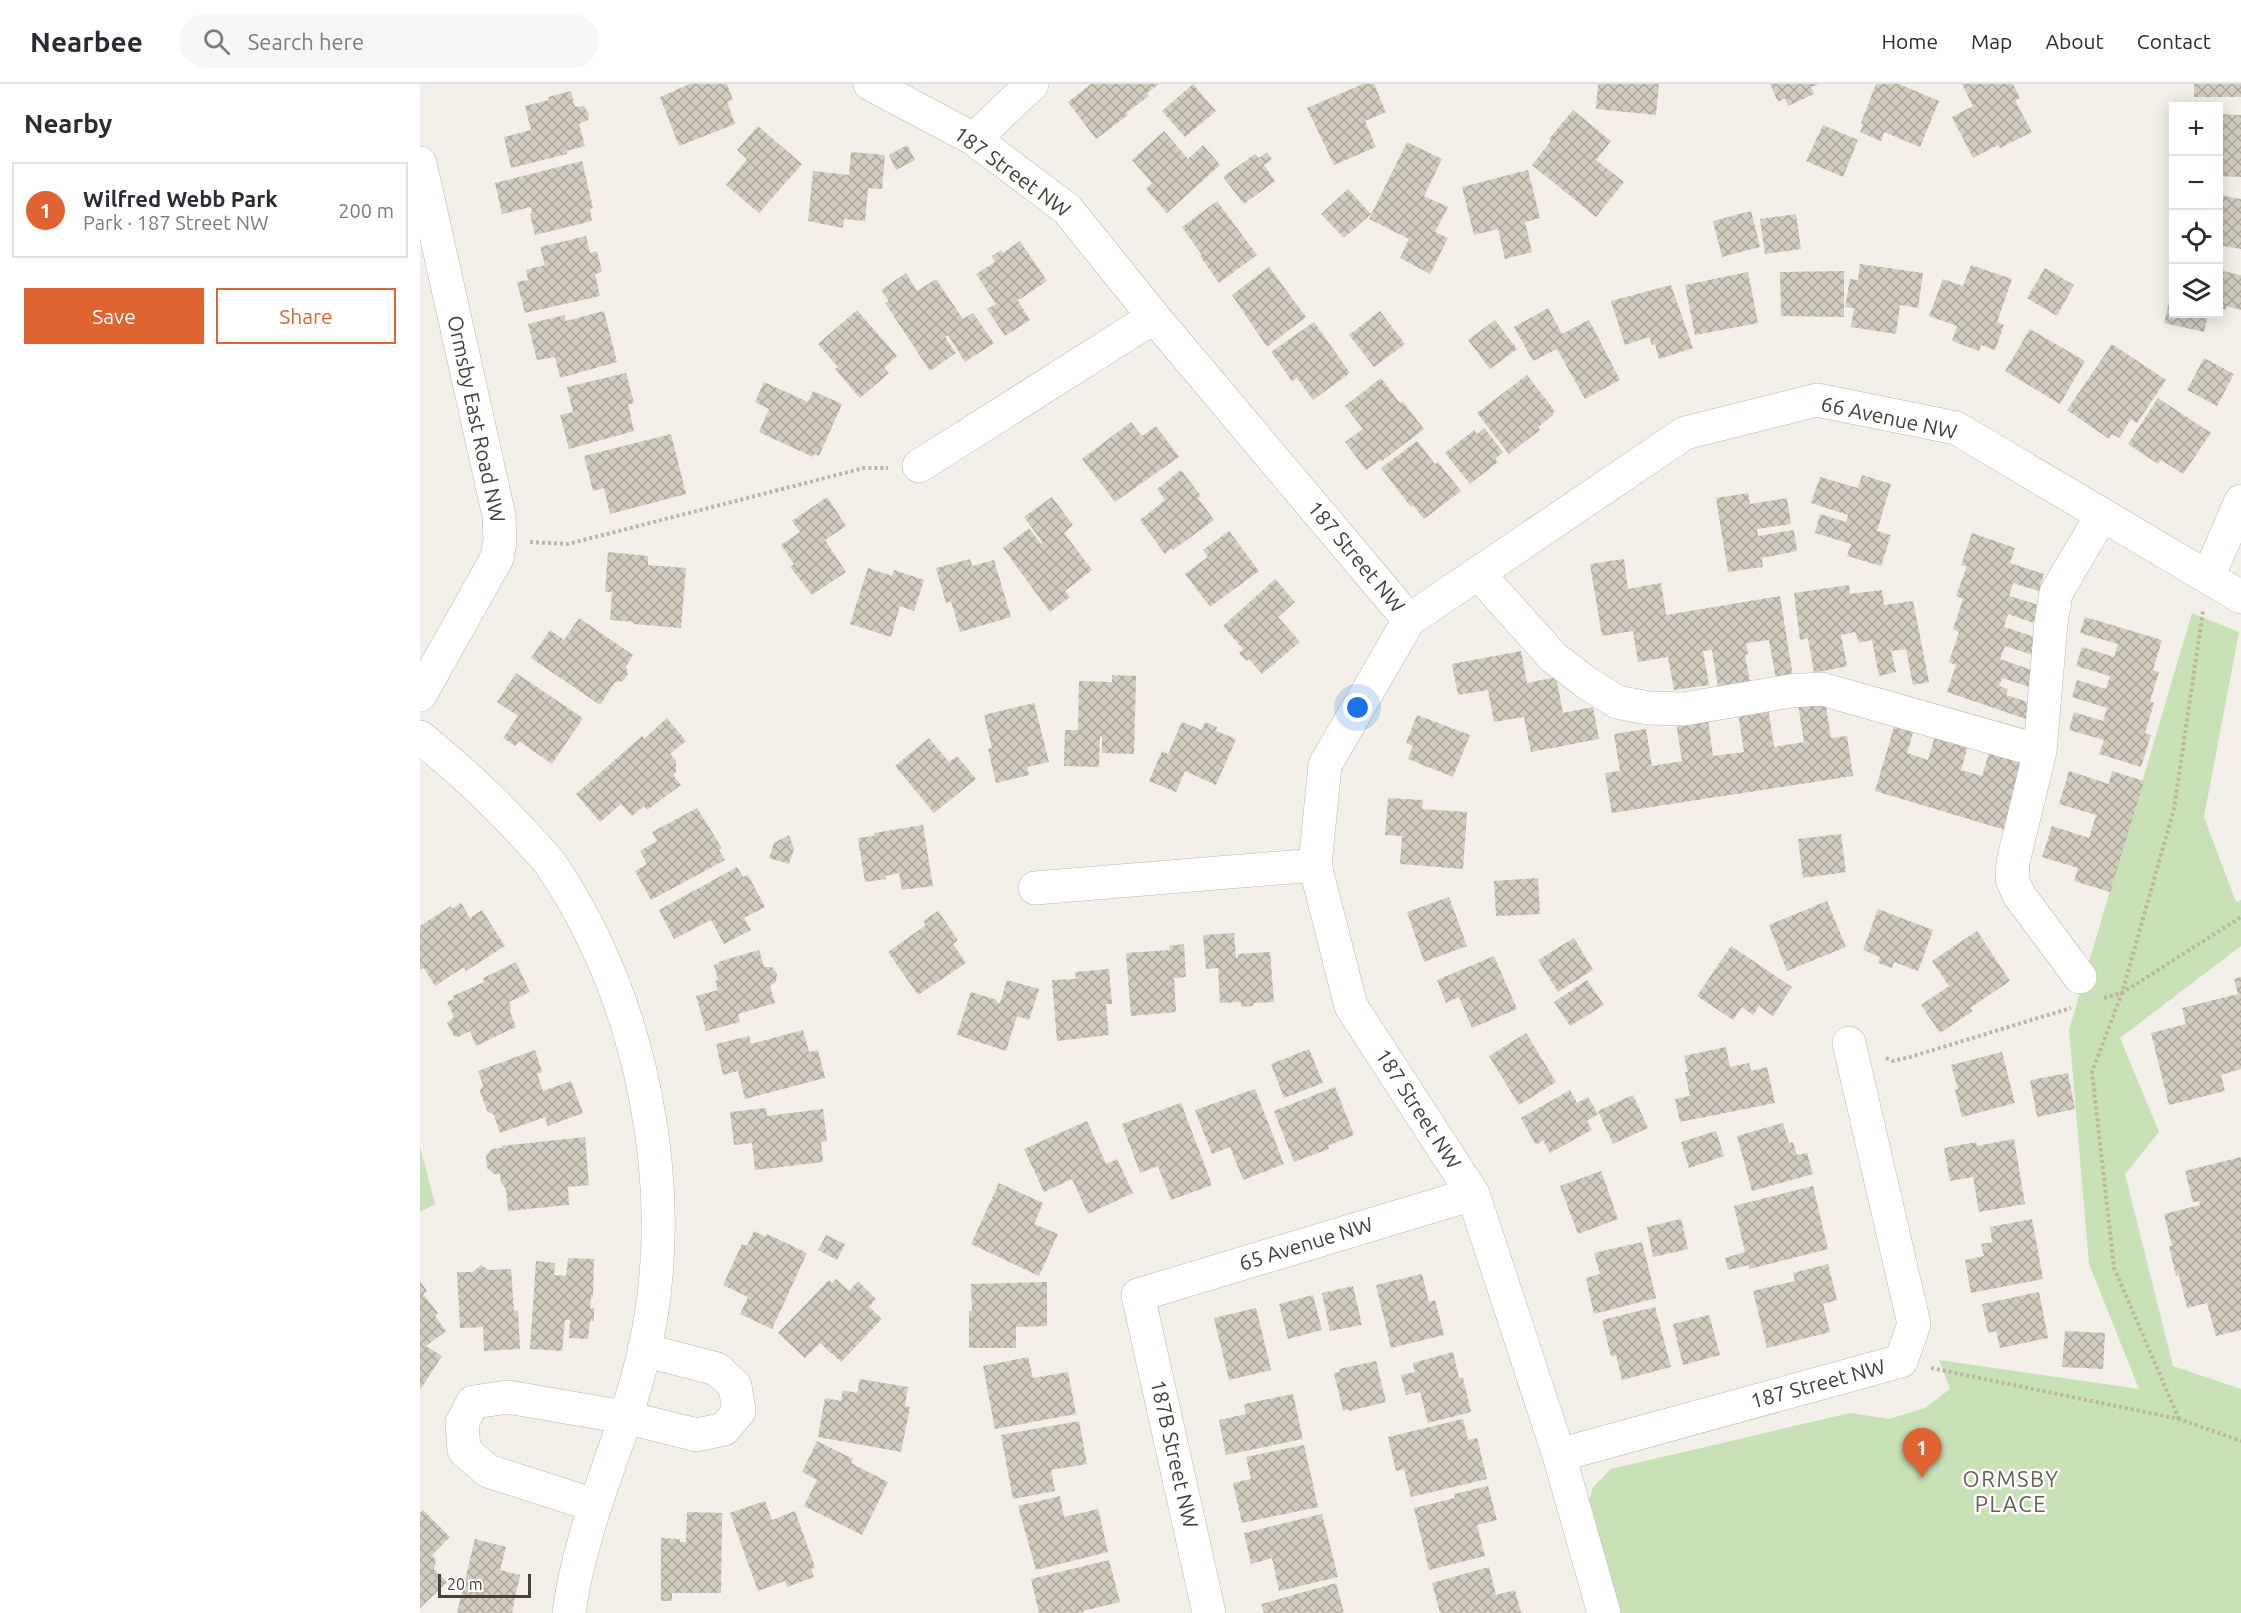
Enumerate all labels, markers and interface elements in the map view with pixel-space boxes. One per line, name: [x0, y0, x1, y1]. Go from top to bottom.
search box: [179, 14, 599, 68]
icon: search: [200, 25, 233, 58]
text: Nearbee: [30, 26, 143, 57]
text: Search here: [248, 29, 364, 54]
text: Home: [1881, 29, 1938, 53]
text: Map: [1971, 29, 2012, 53]
text: About: [2045, 29, 2104, 53]
text: Contact: [2137, 29, 2211, 53]
map controls: [2169, 102, 2223, 318]
button: +: [2169, 102, 2223, 156]
text: Nearby: [24, 109, 112, 138]
street label: 187 Street NW: [950, 121, 1076, 222]
button: −: [2169, 156, 2223, 210]
text: Wilfred Webb Park: [83, 186, 278, 211]
text: 1: [40, 199, 51, 222]
text: 200 m: [338, 199, 394, 222]
button: locate: [2169, 210, 2223, 264]
text: Park · 187 Street NW: [83, 211, 268, 234]
button: layers: [2169, 264, 2223, 318]
button: Save: [24, 288, 204, 344]
button: Share: [216, 288, 396, 344]
street label: Ormsby East Road NW: [443, 313, 511, 524]
street label: 66 Avenue NW: [1819, 391, 1959, 443]
street label: 187 Street NW: [1303, 496, 1410, 617]
your location: [1343, 693, 1372, 722]
street label: 187 Street NW: [1371, 1044, 1467, 1173]
street label: 65 Avenue NW: [1236, 1211, 1375, 1275]
street label: 187 Street NW: [1748, 1354, 1888, 1413]
street label: 187B Street NW: [1146, 1377, 1204, 1530]
pin: 1: [1902, 1428, 1942, 1478]
district label: ORMSBY PLACE: [1963, 1466, 2059, 1516]
scale bar: [438, 1571, 531, 1598]
text: 20 m: [447, 1575, 483, 1593]

